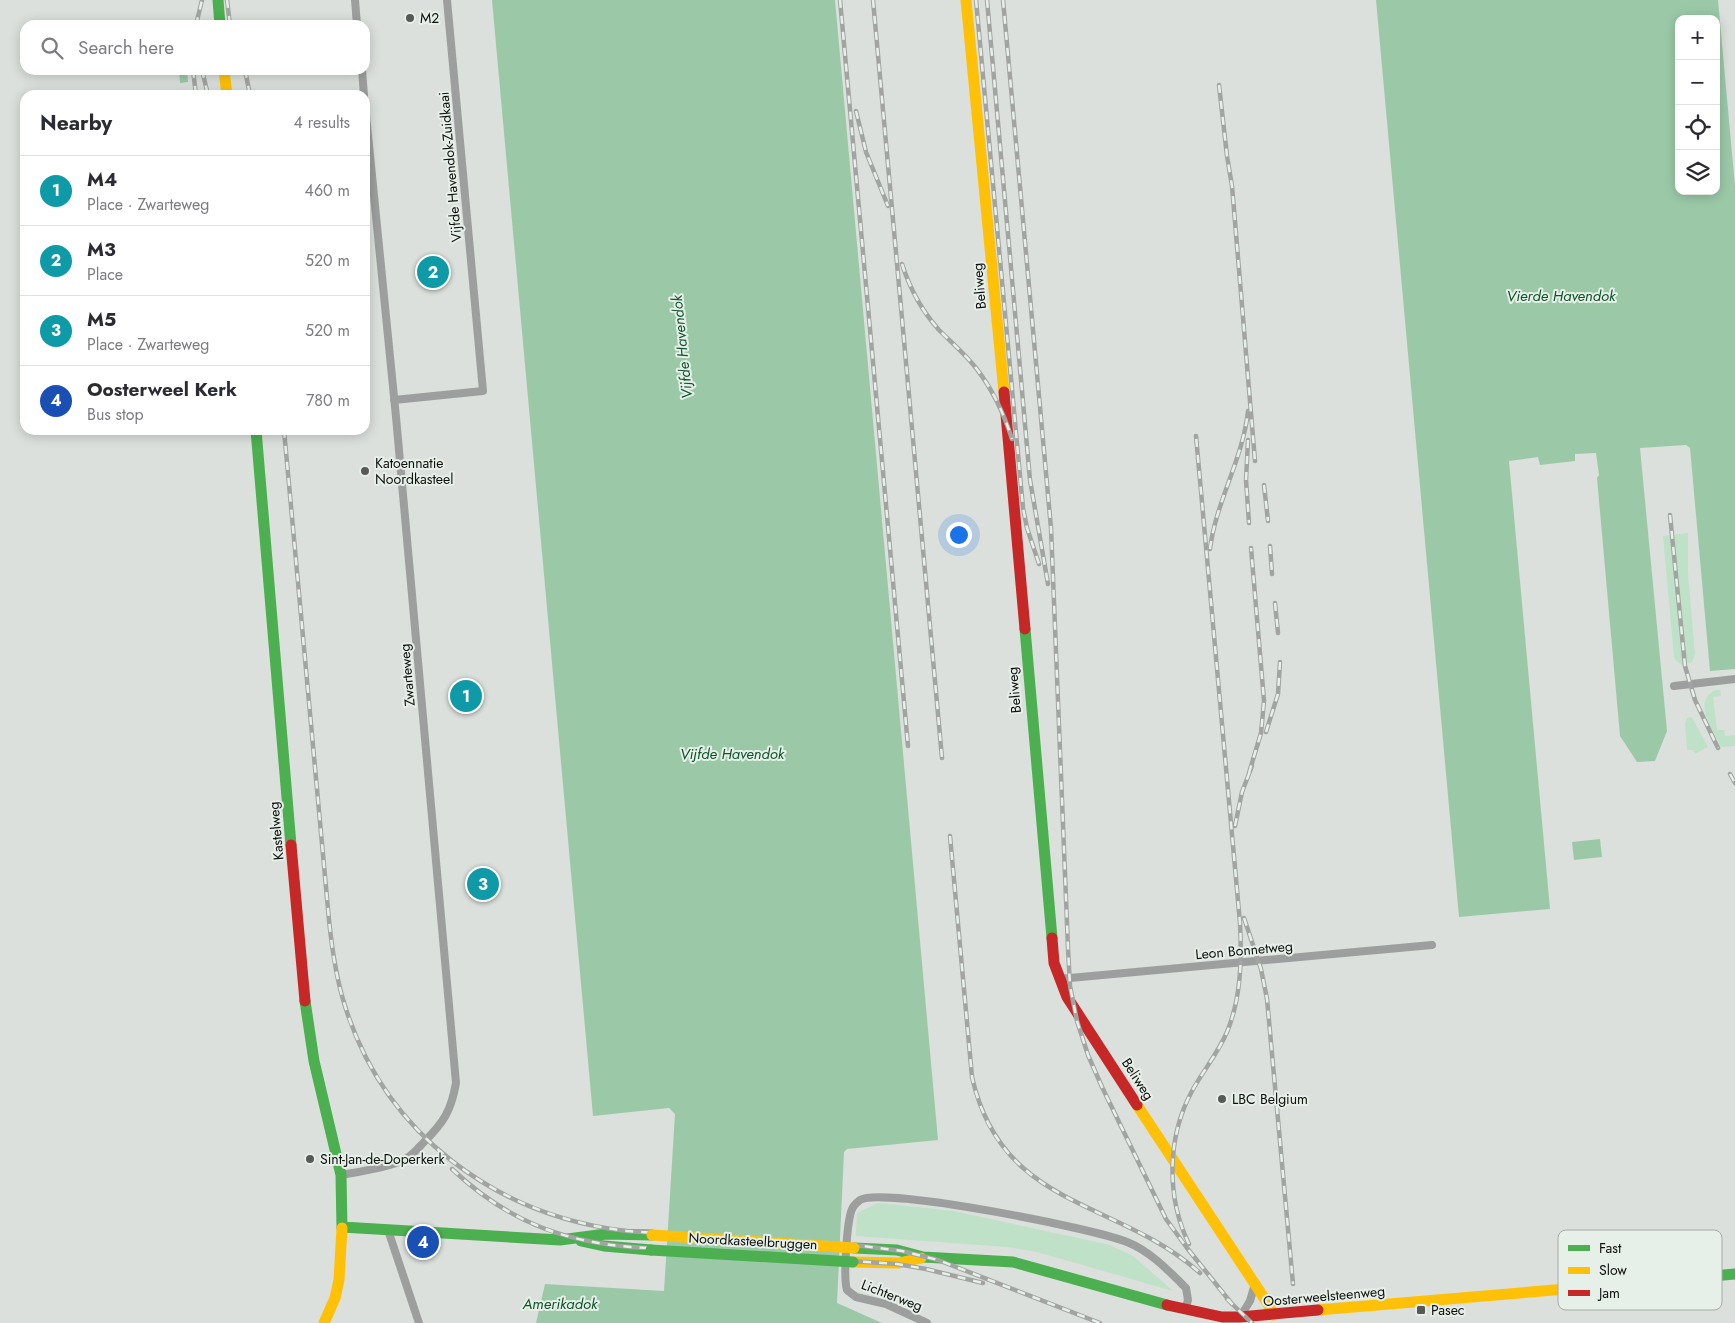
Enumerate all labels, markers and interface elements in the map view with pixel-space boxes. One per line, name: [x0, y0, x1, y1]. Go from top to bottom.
place label: M2: [420, 8, 439, 28]
marker: M2: [404, 12, 416, 24]
map controls: [1675, 15, 1720, 195]
button: +: [1675, 15, 1720, 60]
search box: [20, 20, 370, 75]
icon: search: [38, 34, 66, 62]
text: Search here: [78, 34, 174, 61]
button: −: [1675, 60, 1720, 105]
street label: Vijfde Havendok-Zuidkaai: [433, 91, 467, 243]
button: locate: [1675, 105, 1720, 150]
text: Nearby: [40, 108, 112, 138]
text: 4 results: [294, 111, 350, 134]
button: layers: [1675, 150, 1720, 195]
text: M4: [87, 166, 117, 193]
text: 1: [52, 179, 60, 202]
text: 460 m: [305, 179, 350, 202]
text: Place · Zwarteweg: [87, 193, 209, 216]
text: M3: [87, 236, 116, 263]
text: 2: [51, 249, 61, 272]
text: 520 m: [305, 249, 350, 272]
pin: 2: [417, 253, 449, 291]
street label: Beliweg: [967, 262, 991, 310]
text: Place: [87, 263, 123, 286]
water label: Vierde Havendok: [1507, 285, 1616, 307]
water label: Vijfde Havendok: [666, 293, 698, 400]
text: M5: [87, 306, 116, 333]
text: 3: [51, 319, 61, 342]
text: 520 m: [305, 319, 350, 342]
text: Place · Zwarteweg: [87, 333, 209, 356]
text: Oosterweel Kerk: [87, 376, 237, 403]
text: 4: [50, 389, 62, 412]
text: 780 m: [306, 389, 350, 412]
text: Bus stop: [87, 403, 144, 426]
place label: Katoennatie Noordkasteel: [375, 453, 453, 489]
marker: Katoennatie Noordkasteel: [359, 465, 371, 477]
your location: [946, 522, 972, 548]
street label: Zwarteweg: [394, 643, 420, 707]
street label: Beliweg: [1002, 666, 1026, 714]
pin: 1: [450, 677, 482, 715]
water label: Vijfde Havendok: [680, 743, 785, 765]
street label: Kastelweg: [263, 801, 289, 861]
pin: 3: [467, 865, 499, 903]
street label: Leon Bonnetweg: [1194, 936, 1294, 964]
street label: Beliweg: [1117, 1054, 1159, 1104]
place label: LBC Belgium: [1232, 1089, 1308, 1109]
marker: LBC Belgium: [1216, 1093, 1228, 1105]
place label: Sint-Jan-de-Doperkerk: [320, 1149, 446, 1169]
marker: Sint-Jan-de-Doperkerk: [304, 1153, 316, 1165]
pin: 4: [407, 1223, 439, 1261]
street label: Noordkasteelbruggen: [688, 1228, 818, 1254]
legend: [1558, 1230, 1722, 1310]
text: Fast: [1599, 1238, 1622, 1258]
text: Slow: [1599, 1260, 1627, 1280]
street label: Lichterweg: [858, 1274, 926, 1316]
street label: Oosterweelsteenweg: [1262, 1281, 1386, 1311]
text: Jam: [1597, 1283, 1620, 1303]
water label: Amerikadok: [522, 1293, 598, 1315]
place label: Pasec: [1431, 1300, 1465, 1320]
marker: Pasec: [1415, 1304, 1427, 1316]

